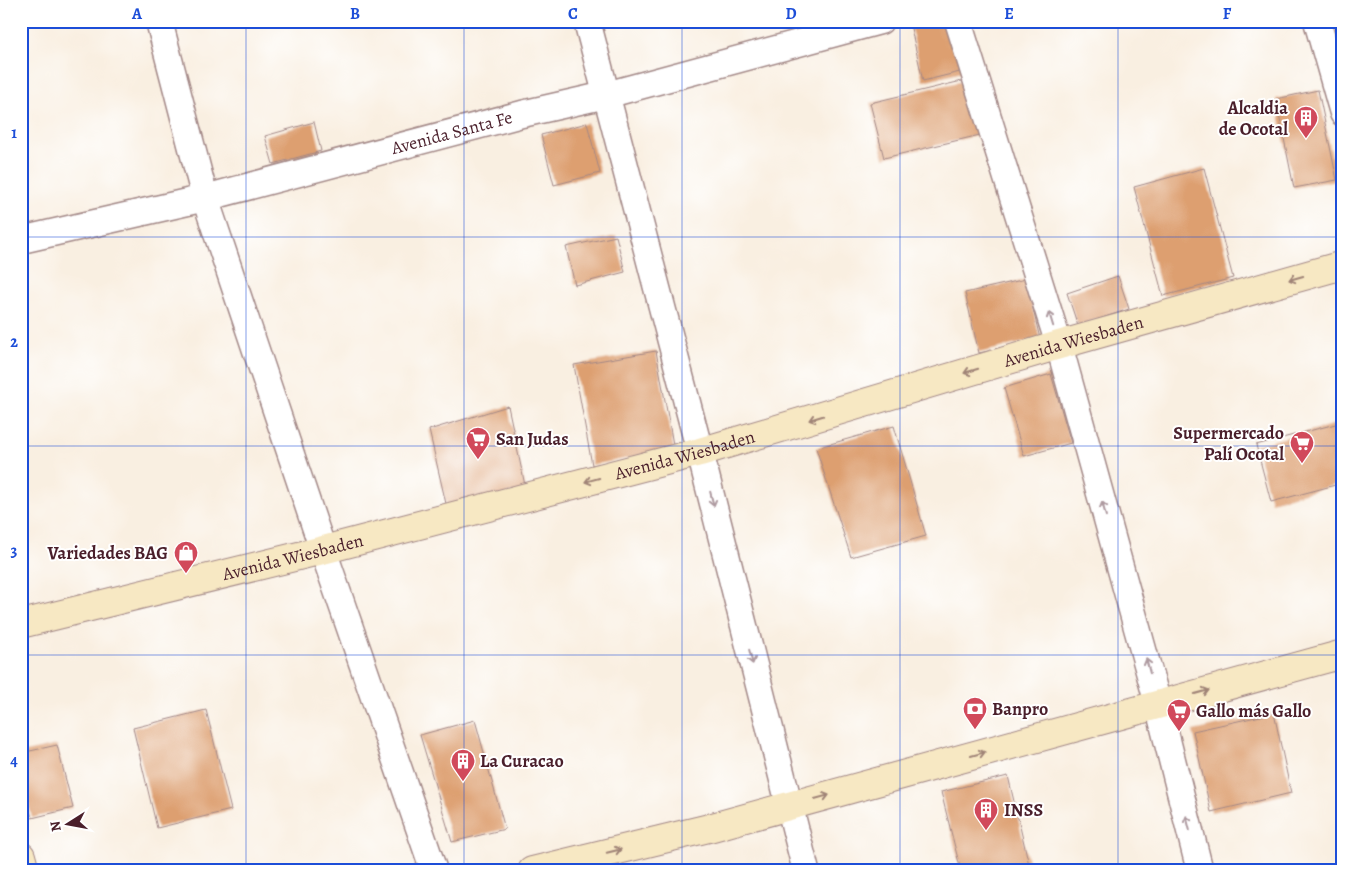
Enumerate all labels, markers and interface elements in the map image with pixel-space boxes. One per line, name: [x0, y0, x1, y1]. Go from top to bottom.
text: A: [131, 3, 143, 25]
text: B: [350, 3, 360, 25]
text: C: [568, 3, 578, 25]
text: D: [785, 3, 797, 25]
text: E: [1004, 3, 1014, 25]
text: F: [1223, 3, 1232, 25]
place label: Alcaldia de Ocotal: [1219, 96, 1288, 141]
street label: Avenida Santa Fe: [388, 105, 515, 160]
building icon: Alcaldia de Ocotal: [1293, 105, 1319, 139]
text: 1: [11, 122, 17, 144]
one-way arrow: [1288, 274, 1304, 284]
street label: Avenida Wiesbaden: [1000, 310, 1146, 373]
one-way arrow: [1046, 312, 1055, 328]
text: 2: [10, 331, 18, 353]
one-way arrow: [964, 367, 980, 377]
one-way arrow: [808, 413, 824, 423]
place label: Supermercado Palí Ocotal: [1173, 421, 1284, 466]
street label: Avenida Wiesbaden: [611, 424, 758, 486]
supermarket icon: San Judas: [465, 426, 491, 460]
place label: San Judas: [496, 427, 569, 451]
supermarket icon: Supermercado Palí Ocotal: [1289, 430, 1315, 464]
one-way arrow: [584, 476, 600, 486]
one-way arrow: [708, 491, 717, 507]
one-way arrow: [1099, 502, 1109, 518]
street label: Avenida Wiesbaden: [219, 528, 366, 586]
text: 3: [11, 540, 18, 562]
shop icon: Variedades BAG: [173, 540, 199, 574]
place label: Variedades BAG: [46, 541, 168, 565]
one-way arrow: [747, 649, 757, 665]
one-way arrow: [1142, 658, 1152, 674]
one-way arrow: [1194, 687, 1210, 697]
bank icon: Banpro: [962, 696, 988, 730]
place label: Banpro: [992, 697, 1048, 721]
supermarket icon: Gallo más Gallo: [1166, 698, 1192, 732]
place label: Gallo más Gallo: [1196, 699, 1311, 723]
building icon: La Curacao: [450, 748, 476, 782]
place label: La Curacao: [480, 749, 564, 773]
one-way arrow: [970, 749, 986, 758]
text: 4: [10, 750, 18, 772]
one-way arrow: [813, 792, 829, 802]
building icon: INSS: [973, 797, 999, 831]
place label: INSS: [1004, 798, 1043, 822]
north arrow: [42, 800, 92, 850]
one-way arrow: [1183, 816, 1192, 832]
text: N: [45, 820, 66, 833]
one-way arrow: [605, 846, 621, 855]

